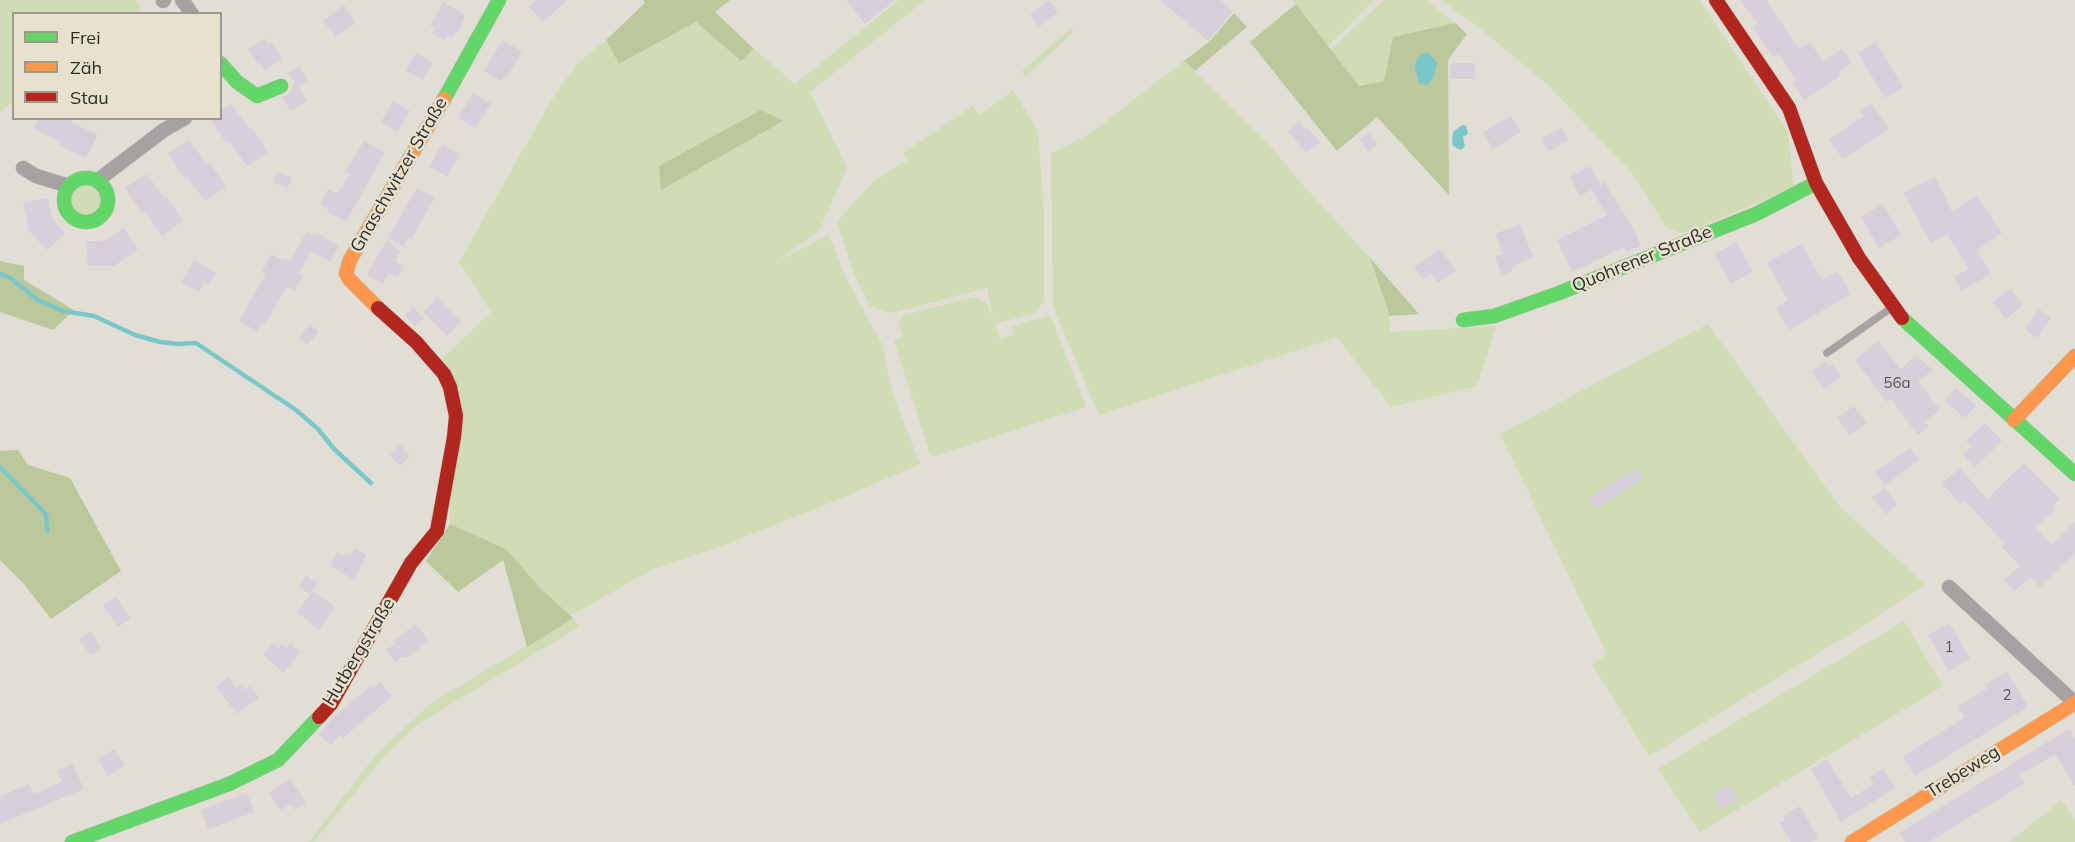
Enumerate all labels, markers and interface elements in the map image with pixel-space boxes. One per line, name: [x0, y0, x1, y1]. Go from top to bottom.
legend: [12, 12, 222, 120]
text: Frei: [70, 26, 100, 49]
text: Zäh: [70, 56, 102, 79]
text: Stau: [70, 86, 109, 109]
street label: Gnaschwitzer Straße: [346, 94, 452, 256]
street label: Quohrener Straße: [1569, 221, 1715, 297]
house number: 56a: [1884, 374, 1910, 392]
street label: Hutbergstraße: [318, 594, 400, 710]
house number: 1: [1945, 638, 1953, 656]
house number: 2: [2003, 686, 2011, 704]
street label: Trebeweg: [1922, 741, 2004, 803]

